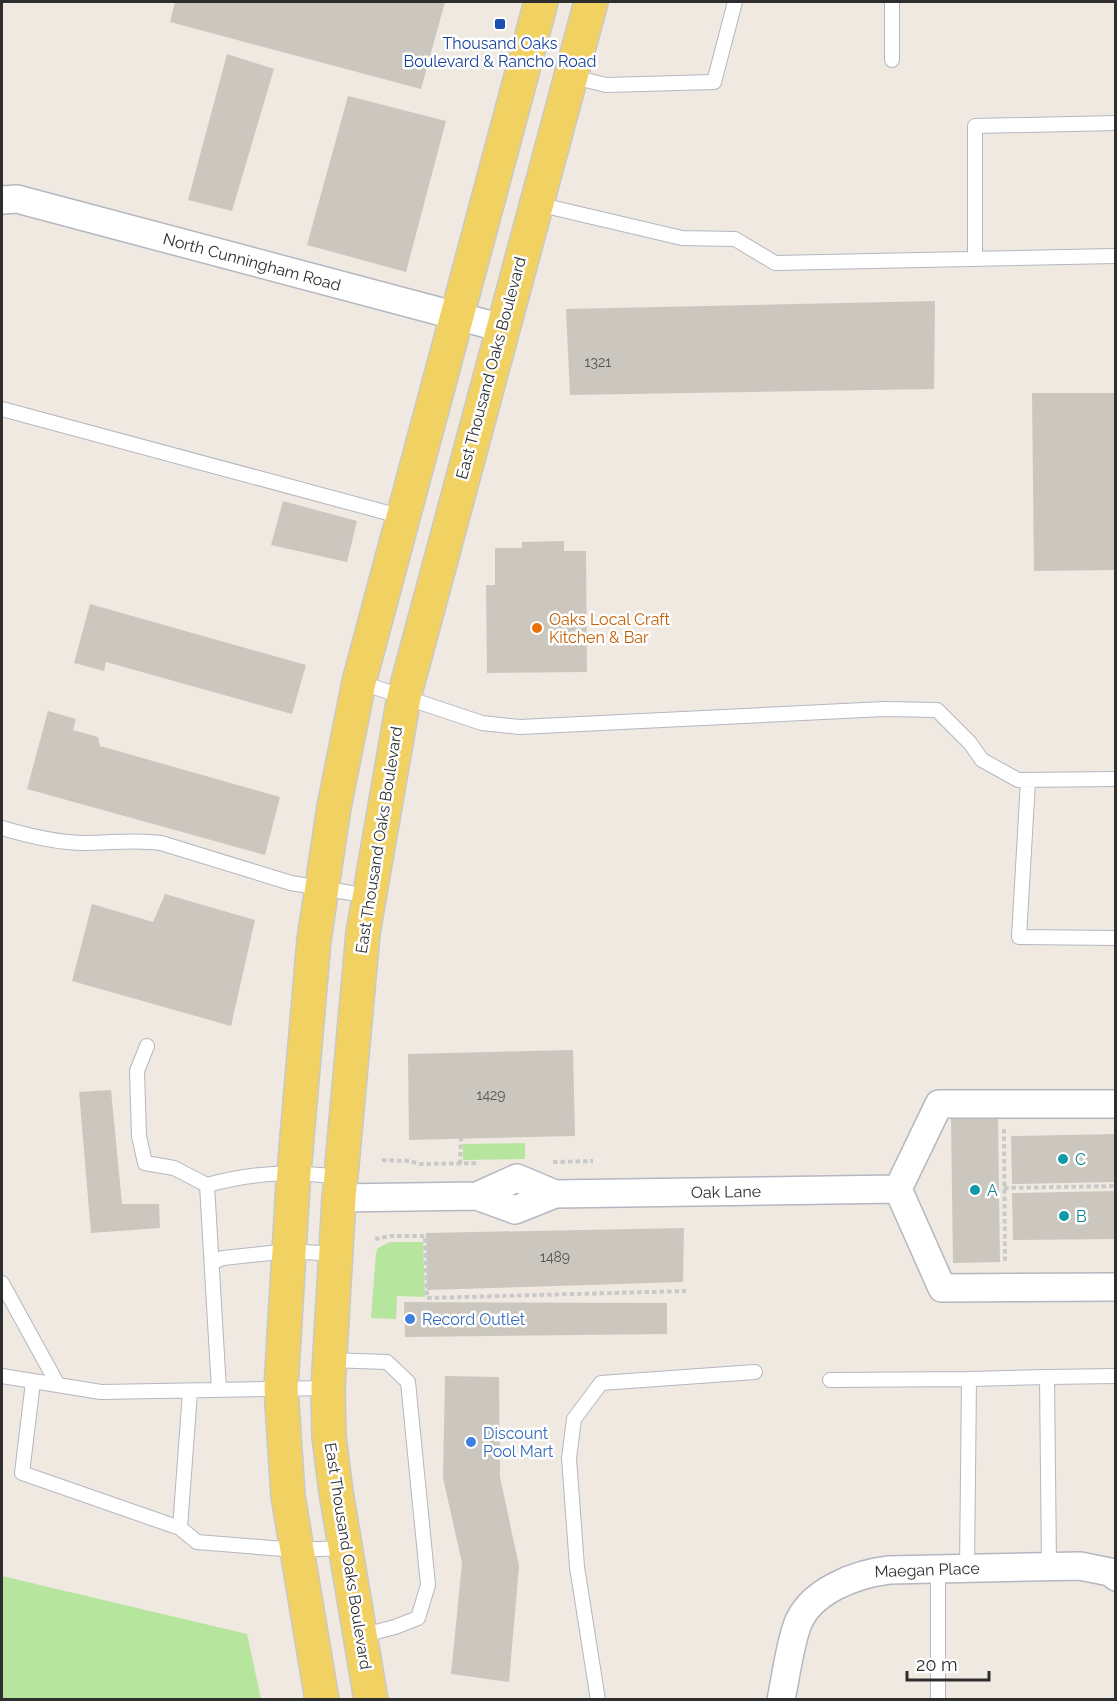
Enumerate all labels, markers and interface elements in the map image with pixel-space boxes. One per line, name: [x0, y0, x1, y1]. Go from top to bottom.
marker: Thousand Oaks Boulevard & Rancho Road: [493, 17, 507, 31]
place label: Thousand Oaks Boulevard & Rancho Road: [404, 34, 596, 71]
street label: North Cunningham Road: [161, 229, 343, 295]
street label: East Thousand Oaks Boulevard: [452, 255, 530, 481]
house number: 1321: [585, 354, 611, 370]
place label: Oaks Local Craft Kitchen & Bar: [549, 610, 671, 647]
marker: Oaks Local Craft Kitchen & Bar: [530, 621, 544, 635]
street label: East Thousand Oaks Boulevard: [352, 725, 406, 955]
house number: 1429: [476, 1087, 506, 1103]
place label: C: [1075, 1150, 1086, 1169]
marker: C: [1056, 1152, 1070, 1166]
place label: A: [987, 1181, 998, 1200]
street label: Oak Lane: [691, 1182, 761, 1202]
marker: A: [968, 1183, 982, 1197]
place label: B: [1076, 1207, 1087, 1226]
marker: B: [1057, 1209, 1071, 1223]
house number: 1489: [540, 1249, 570, 1265]
place label: Record Outlet: [422, 1310, 526, 1329]
marker: Record Outlet: [403, 1312, 417, 1326]
place label: Discount Pool Mart: [483, 1424, 554, 1461]
marker: Discount Pool Mart: [464, 1435, 478, 1449]
street label: East Thousand Oaks Boulevard: [321, 1441, 375, 1671]
street label: Maegan Place: [874, 1559, 980, 1581]
scale bar: [907, 1644, 990, 1682]
text: 20 m: [916, 1654, 958, 1675]

